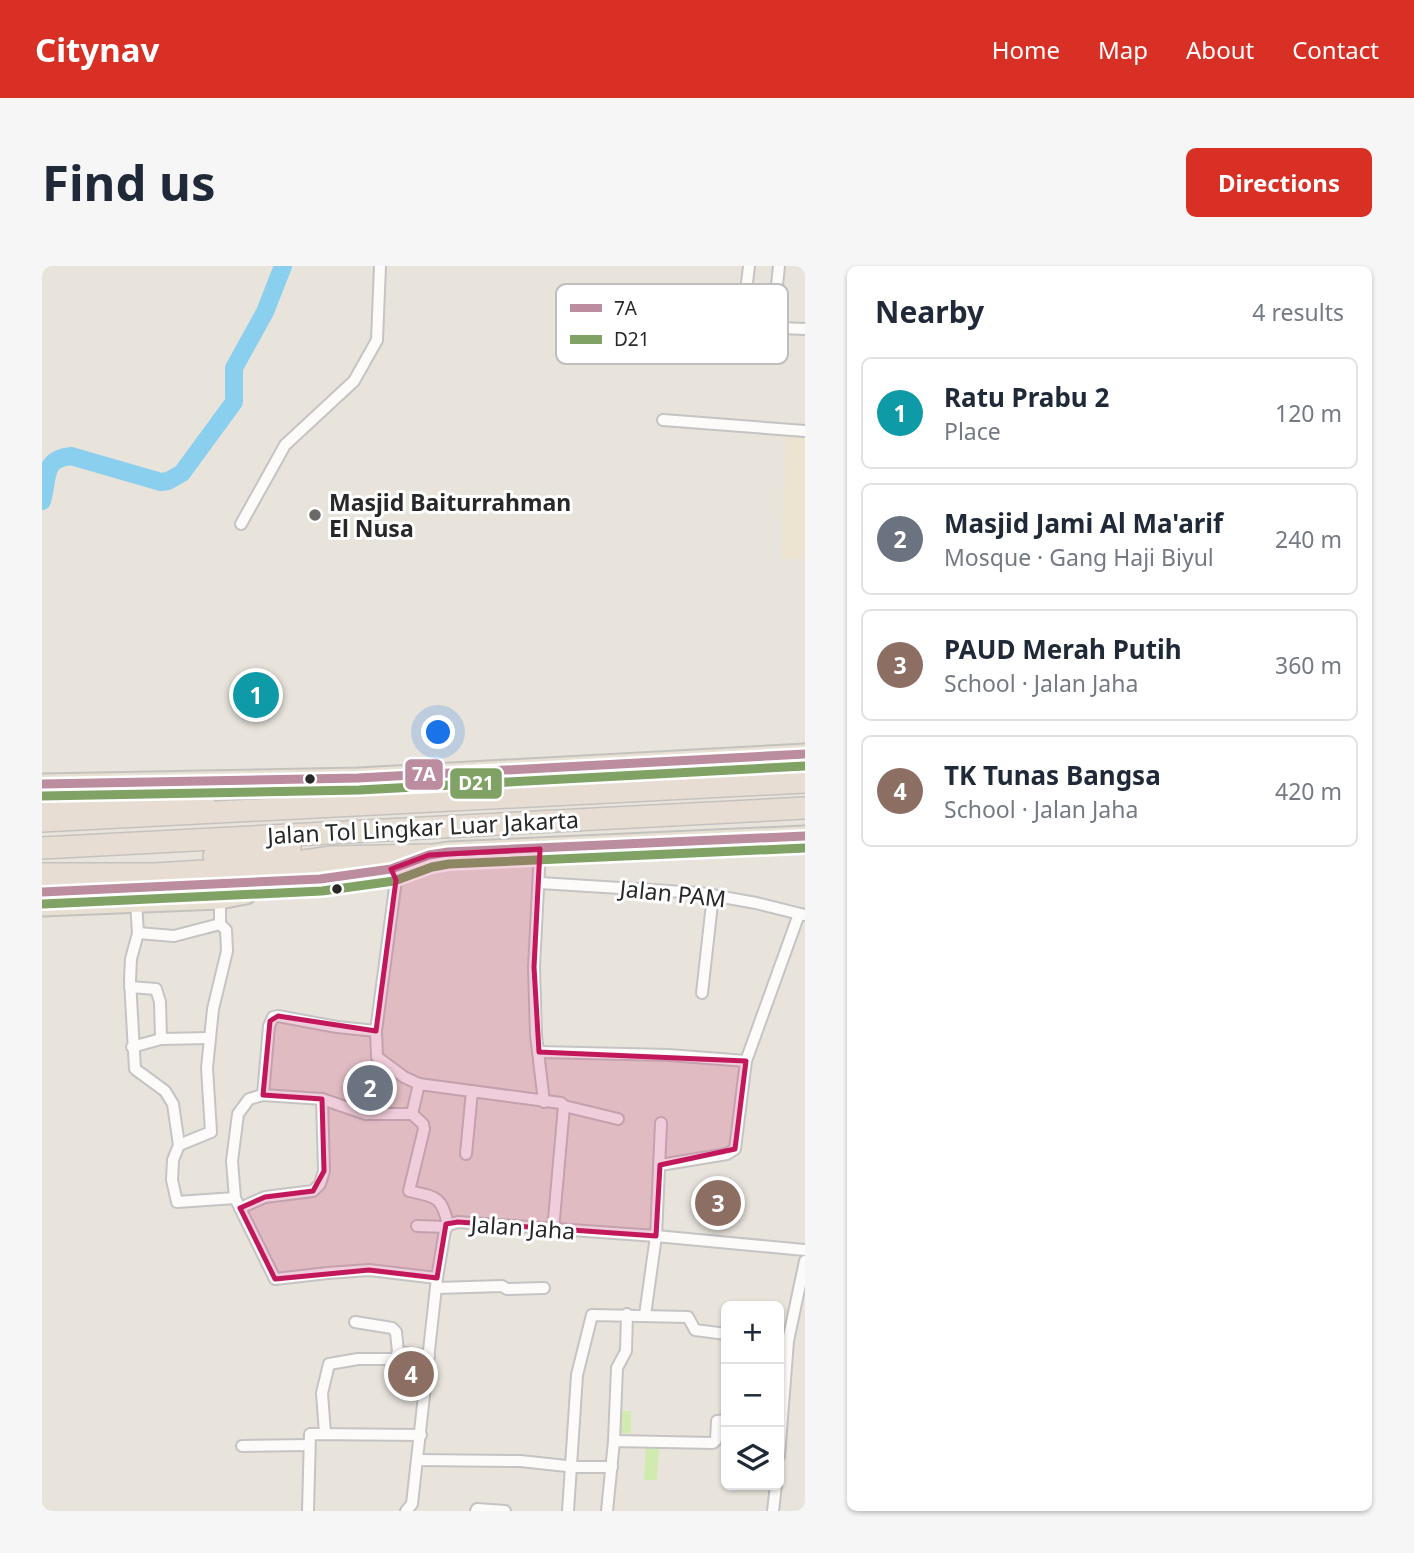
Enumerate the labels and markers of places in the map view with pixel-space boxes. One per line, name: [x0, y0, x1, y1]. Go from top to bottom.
place label: Masjid Baiturrahman El Nusa: [329, 486, 571, 544]
marker: Masjid Baiturrahman El Nusa: [307, 507, 323, 523]
pin: 1: [233, 669, 279, 721]
unlabelled marker: [303, 772, 317, 786]
unlabelled marker: [330, 882, 344, 896]
pin: 2: [347, 1062, 393, 1114]
pin: 3: [695, 1177, 741, 1229]
pin: 4: [388, 1348, 434, 1400]

